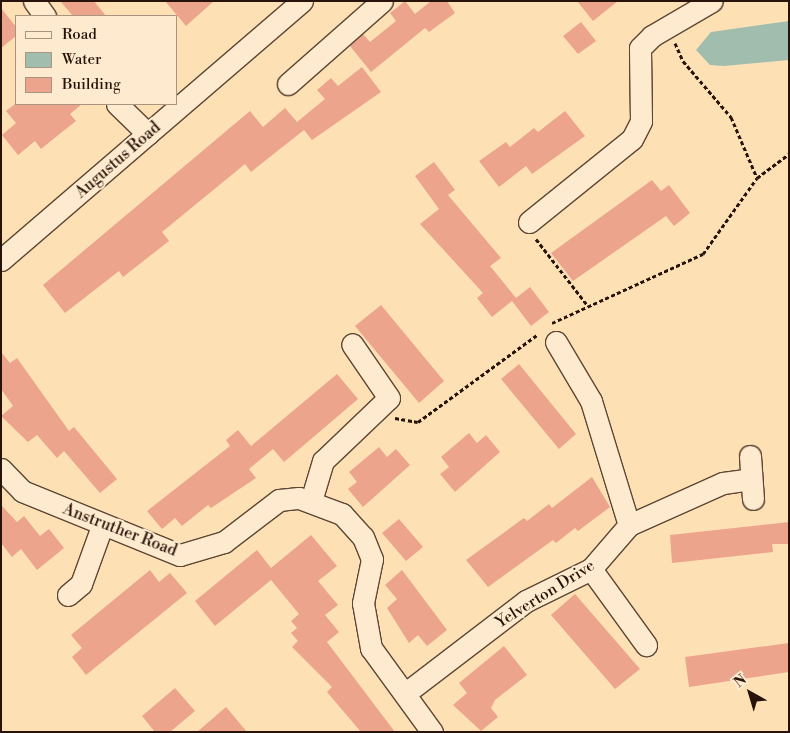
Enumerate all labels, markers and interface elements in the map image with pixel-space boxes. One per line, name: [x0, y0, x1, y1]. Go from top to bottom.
legend: [15, 15, 178, 105]
text: Road: [62, 25, 97, 44]
text: Water: [62, 50, 101, 69]
text: Building: [62, 75, 121, 94]
street label: Augustus Road: [71, 118, 165, 202]
street label: Anstruther Road: [60, 499, 180, 561]
street label: Yelverton Drive: [492, 556, 598, 632]
north arrow: [725, 668, 775, 718]
text: N: [731, 671, 751, 692]

